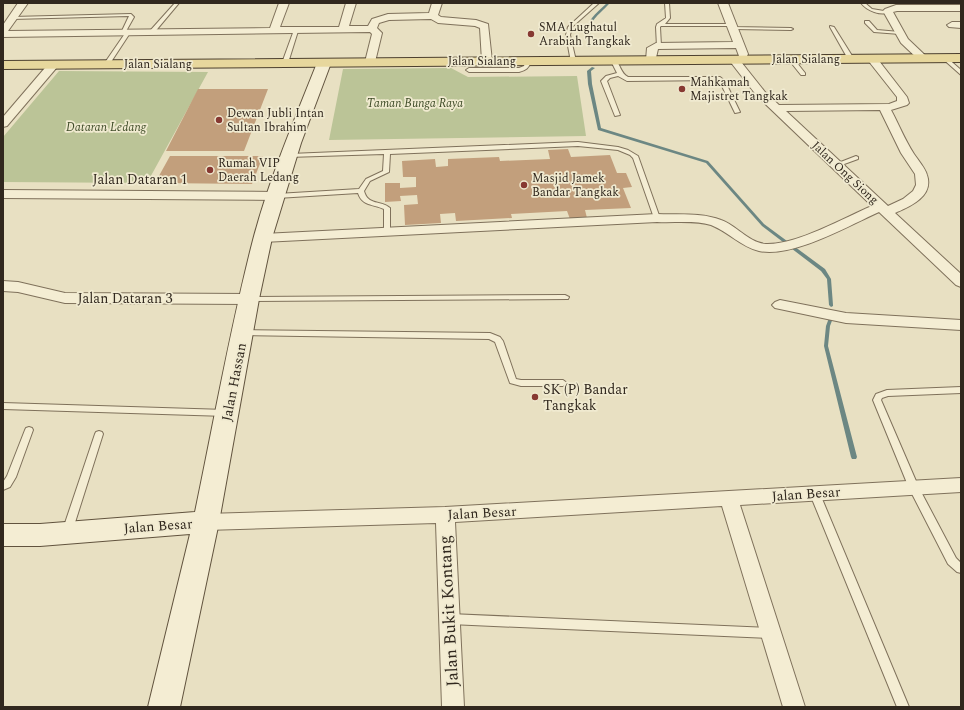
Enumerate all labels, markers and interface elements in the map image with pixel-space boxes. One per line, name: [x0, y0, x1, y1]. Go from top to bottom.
place label: SMA Lughatul Arabiah Tangkak: [539, 18, 631, 51]
marker: SMA Lughatul Arabiah Tangkak: [526, 29, 536, 39]
street label: Jalan Sialang: [772, 50, 840, 69]
street label: Jalan Sialang: [448, 52, 516, 71]
street label: Jalan Sialang: [124, 55, 192, 74]
place label: Mahkamah Majistret Tangkak: [690, 73, 788, 106]
marker: Mahkamah Majistret Tangkak: [677, 84, 687, 94]
park label: Taman Bunga Raya: [367, 94, 463, 113]
place label: Dewan Jubli Intan Sultan Ibrahim: [227, 104, 324, 137]
marker: Dewan Jubli Intan Sultan Ibrahim: [214, 115, 224, 125]
park label: Dataran Ledang: [66, 118, 147, 137]
street label: Jalan Ong Siong: [807, 137, 883, 209]
place label: Rumah VIP Daerah Ledang: [218, 154, 299, 187]
marker: Rumah VIP Daerah Ledang: [205, 165, 215, 175]
street label: Jalan Dataran 1: [92, 169, 188, 190]
place label: Masjid Jamek Bandar Tangkak: [532, 169, 619, 202]
marker: Masjid Jamek Bandar Tangkak: [519, 180, 529, 190]
street label: Jalan Dataran 3: [77, 288, 173, 309]
street label: Jalan Hassan: [216, 341, 252, 423]
place label: SK (P) Bandar Tangkak: [543, 379, 628, 416]
marker: SK (P) Bandar Tangkak: [530, 392, 540, 402]
street label: Jalan Besar: [771, 481, 842, 507]
street label: Jalan Besar: [447, 501, 517, 525]
street label: Jalan Besar: [123, 513, 194, 539]
street label: Jalan Bukit Kontang: [432, 535, 466, 687]

